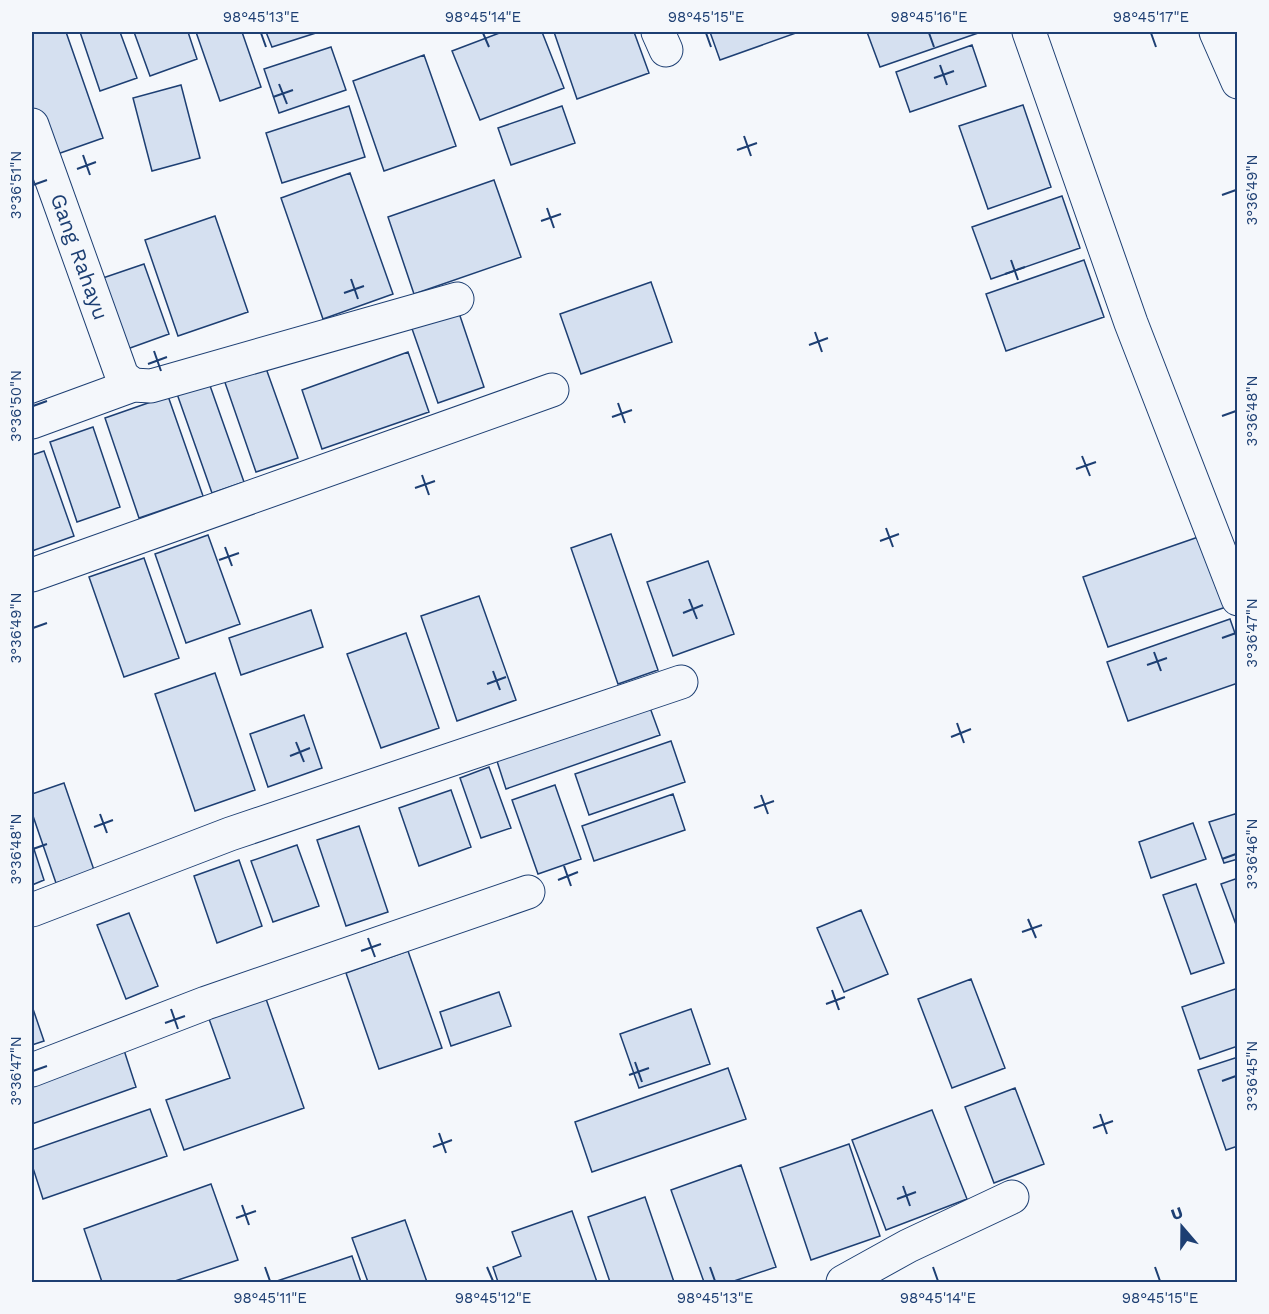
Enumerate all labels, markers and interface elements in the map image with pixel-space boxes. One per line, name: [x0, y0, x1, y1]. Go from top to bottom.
text: 98°45'13"E: [223, 8, 299, 26]
text: 98°45'14"E: [445, 8, 521, 26]
text: 98°45'15"E: [668, 8, 744, 26]
text: 98°45'16"E: [890, 8, 968, 26]
text: 98°45'17"E: [1113, 8, 1189, 26]
text: 3°36'51"N: [7, 151, 25, 219]
text: 3°36'49"N: [1243, 154, 1261, 226]
street label: Gang Rahayu: [46, 190, 114, 323]
text: 3°36'50"N: [7, 370, 25, 442]
text: 3°36'48"N: [1243, 375, 1261, 447]
text: 3°36'49"N: [7, 592, 25, 664]
text: 3°36'47"N: [1243, 598, 1261, 668]
text: 3°36'48"N: [7, 813, 25, 885]
text: 3°36'46"N: [1243, 819, 1261, 890]
text: 3°36'47"N: [7, 1036, 25, 1106]
text: 3°36'45"N: [1243, 1041, 1261, 1111]
north arrow: [1152, 1197, 1212, 1257]
text: U: [1168, 1203, 1186, 1224]
text: 98°45'11"E: [233, 1289, 307, 1307]
text: 98°45'12"E: [455, 1289, 531, 1307]
text: 98°45'13"E: [677, 1289, 753, 1307]
text: 98°45'14"E: [900, 1289, 976, 1307]
text: 98°45'15"E: [1122, 1289, 1198, 1307]

